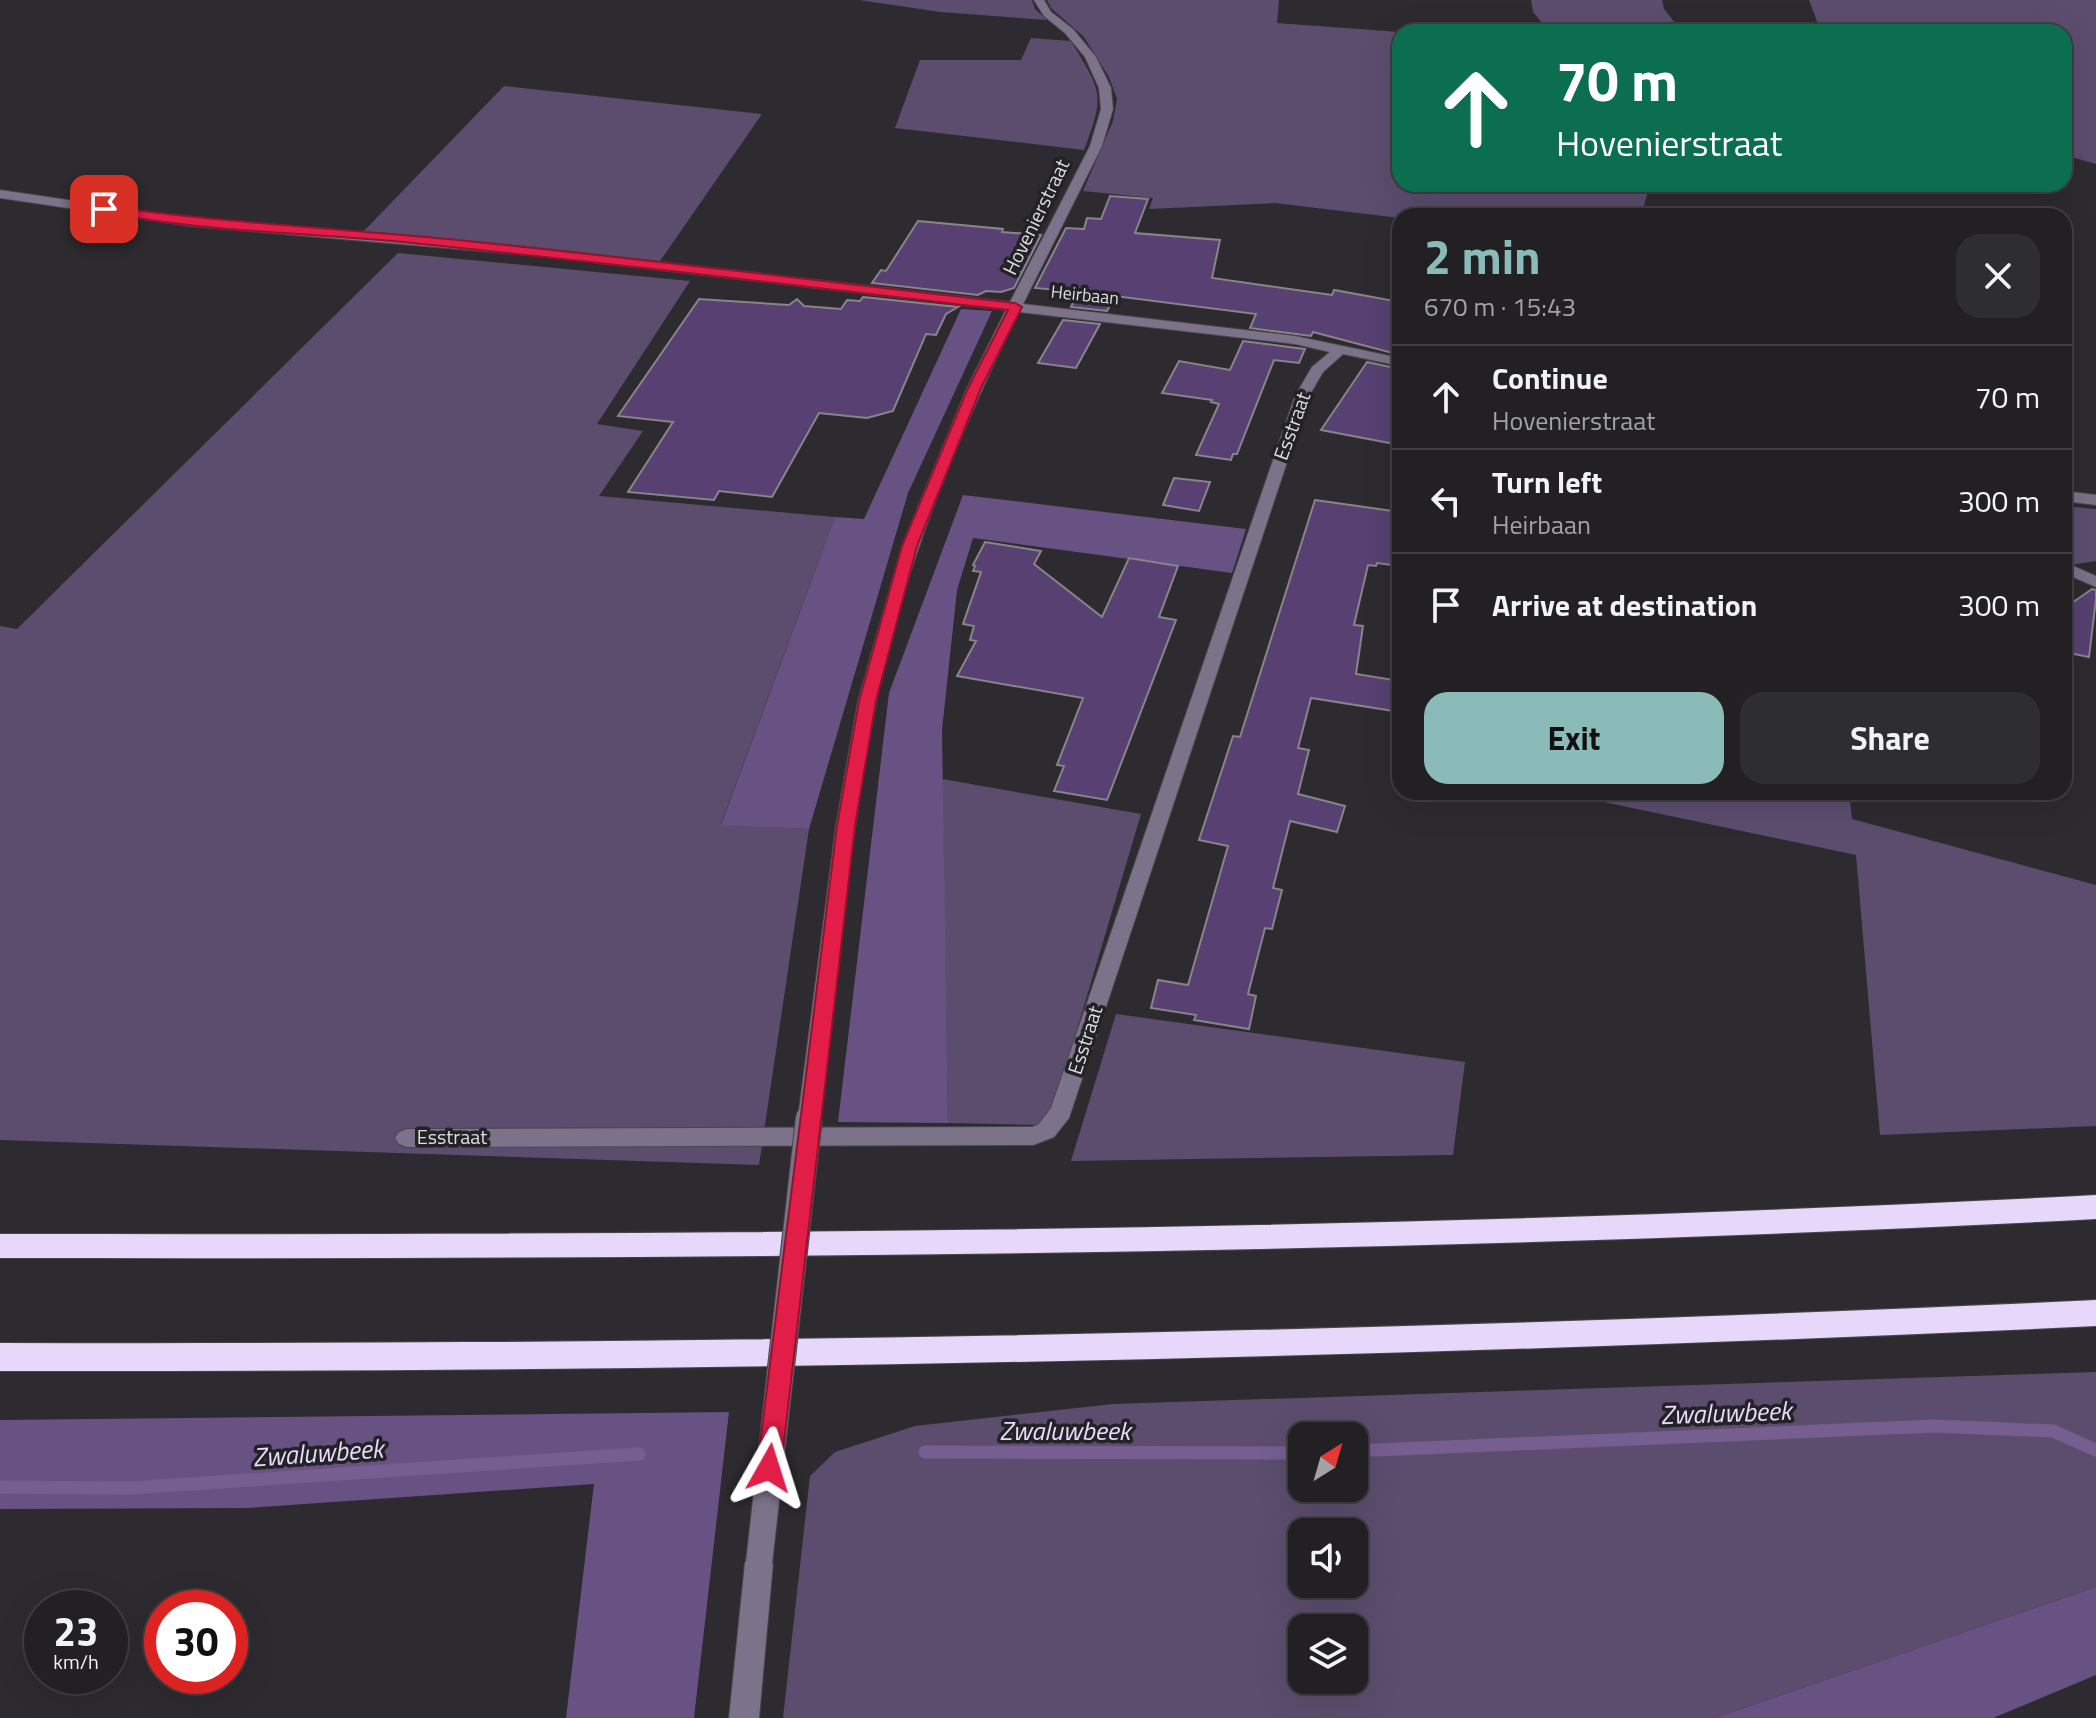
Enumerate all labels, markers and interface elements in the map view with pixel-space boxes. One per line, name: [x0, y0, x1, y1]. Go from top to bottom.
text: 70 m: [1556, 38, 1678, 123]
icon: ahead: [1424, 56, 1528, 160]
text: Hovenierstraat: [1556, 115, 1782, 170]
street label: Hovenierstraat: [994, 153, 1077, 280]
pin: [70, 175, 138, 243]
icon: arrive: [82, 187, 126, 231]
text: 2 min: [1424, 220, 1541, 293]
button: close: [1956, 234, 2040, 318]
street label: Heirbaan: [1050, 277, 1121, 312]
text: 670 m · 15:43: [1424, 287, 1576, 326]
text: Continue: [1492, 355, 1608, 401]
text: 70 m: [1975, 374, 2040, 420]
icon: ahead: [1424, 375, 1468, 419]
street label: Esstraat: [1265, 387, 1318, 464]
text: Hovenierstraat: [1492, 401, 1656, 440]
text: Turn left: [1492, 459, 1602, 505]
text: 300 m: [1958, 478, 2040, 524]
icon: left: [1424, 479, 1468, 523]
text: Heirbaan: [1492, 505, 1591, 544]
text: Arrive at destination: [1492, 582, 1757, 628]
text: 300 m: [1958, 582, 2040, 628]
icon: arrive: [1424, 583, 1468, 627]
button: Exit: [1424, 692, 1724, 784]
button: Share: [1740, 692, 2040, 784]
street label: Esstraat: [1059, 1001, 1110, 1078]
street label: Esstraat: [417, 1121, 487, 1152]
water label: Zwaluwbeek: [1660, 1391, 1795, 1434]
water label: Zwaluwbeek: [1000, 1411, 1134, 1450]
north arrow: [1288, 1422, 1368, 1502]
map controls: [1288, 1422, 1368, 1694]
position arrow: [727, 1426, 811, 1510]
water label: Zwaluwbeek: [251, 1428, 388, 1477]
button: sound: [1288, 1518, 1368, 1598]
speed limit sign: 30: [144, 1590, 248, 1694]
text: 23: [54, 1601, 98, 1662]
button: layers: [1288, 1614, 1368, 1694]
text: km/h: [53, 1646, 99, 1677]

